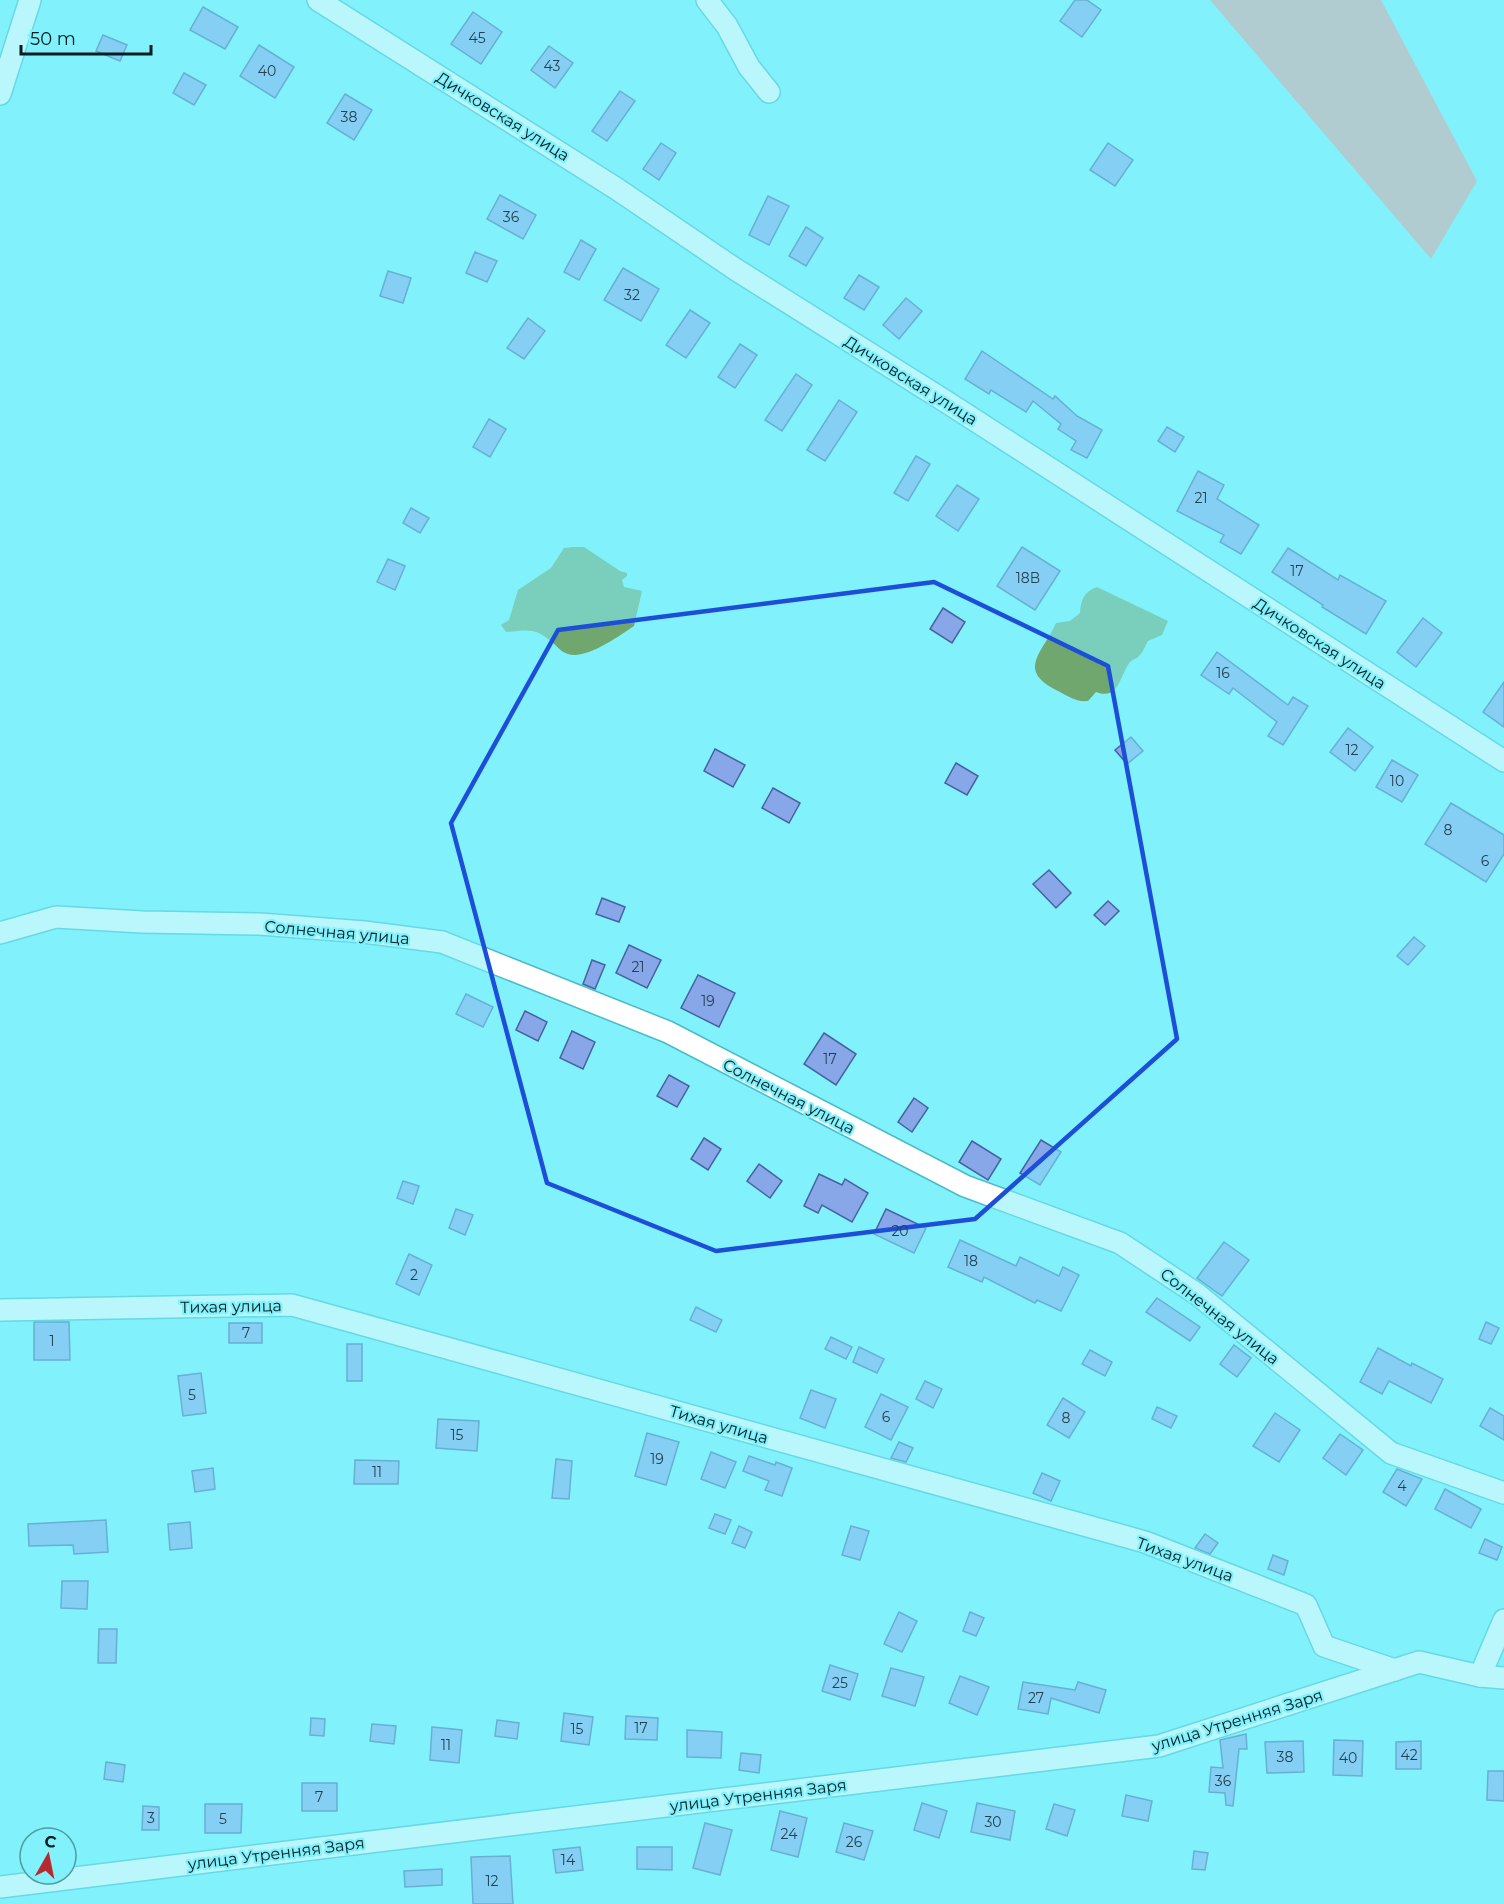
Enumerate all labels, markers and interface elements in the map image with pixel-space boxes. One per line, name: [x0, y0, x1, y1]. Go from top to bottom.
scale bar: [21, 18, 152, 56]
text: 50 m: [30, 28, 76, 50]
house number: 45: [468, 29, 486, 47]
house number: 43: [544, 57, 561, 75]
house number: 40: [258, 62, 276, 80]
street label: Дичковская улица: [433, 68, 573, 165]
house number: 38: [341, 108, 357, 126]
house number: 36: [503, 208, 520, 226]
house number: 32: [624, 286, 640, 304]
street label: Дичковская улица: [841, 332, 981, 429]
house number: 21: [1194, 489, 1208, 507]
house number: 17: [1290, 562, 1304, 580]
house number: 18В: [1016, 569, 1040, 587]
street label: Дичковская улица: [1250, 594, 1389, 693]
house number: 16: [1216, 664, 1230, 682]
house number: 12: [1345, 741, 1359, 759]
house number: 10: [1390, 772, 1404, 790]
house number: 8: [1444, 821, 1453, 839]
house number: 6: [1481, 852, 1490, 870]
street label: Солнечная улица: [264, 917, 410, 948]
house number: 21: [631, 958, 645, 976]
house number: 19: [701, 992, 715, 1010]
house number: 17: [823, 1050, 837, 1068]
street label: Солнечная улица: [720, 1055, 858, 1138]
house number: 20: [891, 1222, 909, 1240]
house number: 18: [964, 1252, 978, 1270]
street label: Солнечная улица: [1156, 1264, 1283, 1369]
house number: 2: [410, 1266, 418, 1284]
street label: Тихая улица: [180, 1296, 282, 1317]
house number: 7: [242, 1324, 250, 1342]
house number: 1: [49, 1332, 55, 1350]
house number: 5: [188, 1386, 196, 1404]
street label: Тихая улица: [667, 1401, 770, 1448]
house number: 6: [882, 1408, 891, 1426]
house number: 8: [1062, 1409, 1071, 1427]
house number: 15: [451, 1426, 464, 1444]
house number: 19: [650, 1450, 664, 1468]
house number: 11: [372, 1463, 382, 1481]
house number: 4: [1397, 1477, 1407, 1495]
street label: Тихая улица: [1134, 1533, 1236, 1586]
house number: 25: [832, 1674, 848, 1692]
street label: улица Утренняя Заря: [1148, 1685, 1325, 1756]
house number: 27: [1028, 1689, 1044, 1707]
house number: 17: [634, 1719, 648, 1737]
house number: 15: [571, 1720, 584, 1738]
house number: 11: [441, 1736, 451, 1754]
house number: 42: [1400, 1746, 1418, 1764]
house number: 38: [1277, 1748, 1293, 1766]
house number: 40: [1339, 1749, 1357, 1767]
house number: 36: [1215, 1772, 1232, 1790]
street label: улица Утренняя Заря: [668, 1775, 848, 1816]
house number: 7: [315, 1788, 323, 1806]
house number: 3: [147, 1809, 155, 1827]
house number: 5: [219, 1810, 227, 1828]
house number: 30: [984, 1813, 1002, 1831]
house number: 24: [781, 1825, 798, 1843]
north arrow: [18, 1826, 78, 1886]
text: С: [43, 1831, 58, 1852]
street label: улица Утренняя Заря: [186, 1833, 366, 1874]
house number: 26: [846, 1833, 863, 1851]
house number: 14: [561, 1851, 576, 1869]
house number: 12: [485, 1872, 499, 1890]

